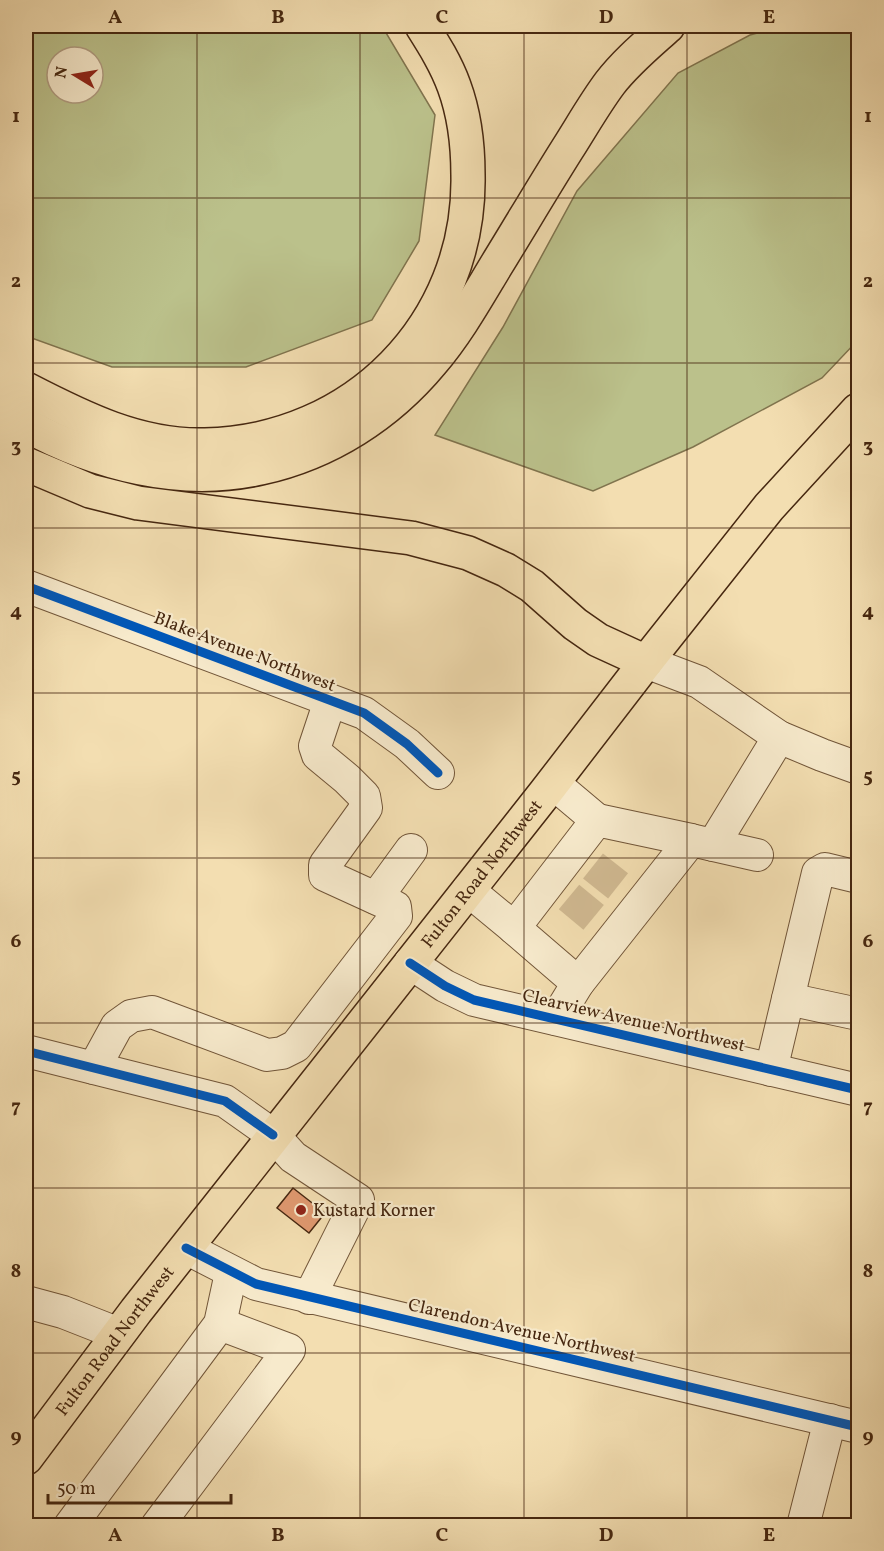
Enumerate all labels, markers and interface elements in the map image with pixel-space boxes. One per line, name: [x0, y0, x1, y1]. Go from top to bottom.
text: A: [108, 4, 122, 32]
text: B: [271, 4, 285, 32]
text: C: [436, 4, 449, 32]
text: D: [599, 4, 613, 32]
text: E: [763, 4, 775, 32]
north arrow: [45, 45, 105, 105]
text: N: [50, 64, 74, 80]
text: 1: [12, 103, 20, 131]
text: 1: [864, 103, 872, 131]
text: 2: [11, 268, 21, 296]
text: 2: [863, 268, 873, 296]
text: 3: [11, 433, 21, 461]
text: 3: [863, 433, 873, 461]
text: 4: [10, 598, 22, 626]
text: 4: [862, 598, 874, 626]
street label: Blake Avenue Northwest: [150, 606, 339, 699]
text: 5: [11, 763, 21, 791]
text: 5: [863, 763, 873, 791]
street label: Fulton Road Northwest: [416, 795, 549, 954]
text: 6: [11, 928, 22, 956]
text: 6: [863, 928, 874, 956]
street label: Clearview Avenue Northwest: [520, 984, 748, 1059]
text: 7: [11, 1093, 21, 1121]
text: 7: [863, 1093, 873, 1121]
place label: Kustard Korner: [313, 1199, 436, 1224]
marker: Kustard Korner: [294, 1203, 308, 1217]
text: 8: [11, 1258, 21, 1286]
text: 8: [863, 1258, 873, 1286]
street label: Fulton Road Northwest: [51, 1261, 181, 1422]
street label: Clarendon Avenue Northwest: [406, 1293, 638, 1370]
text: 9: [10, 1423, 22, 1451]
text: 9: [862, 1423, 874, 1451]
scale bar: [48, 1467, 231, 1505]
text: 50 m: [57, 1477, 96, 1502]
text: A: [108, 1522, 122, 1550]
text: B: [271, 1522, 285, 1550]
text: C: [436, 1522, 449, 1550]
text: D: [599, 1522, 613, 1550]
text: E: [763, 1522, 775, 1550]

